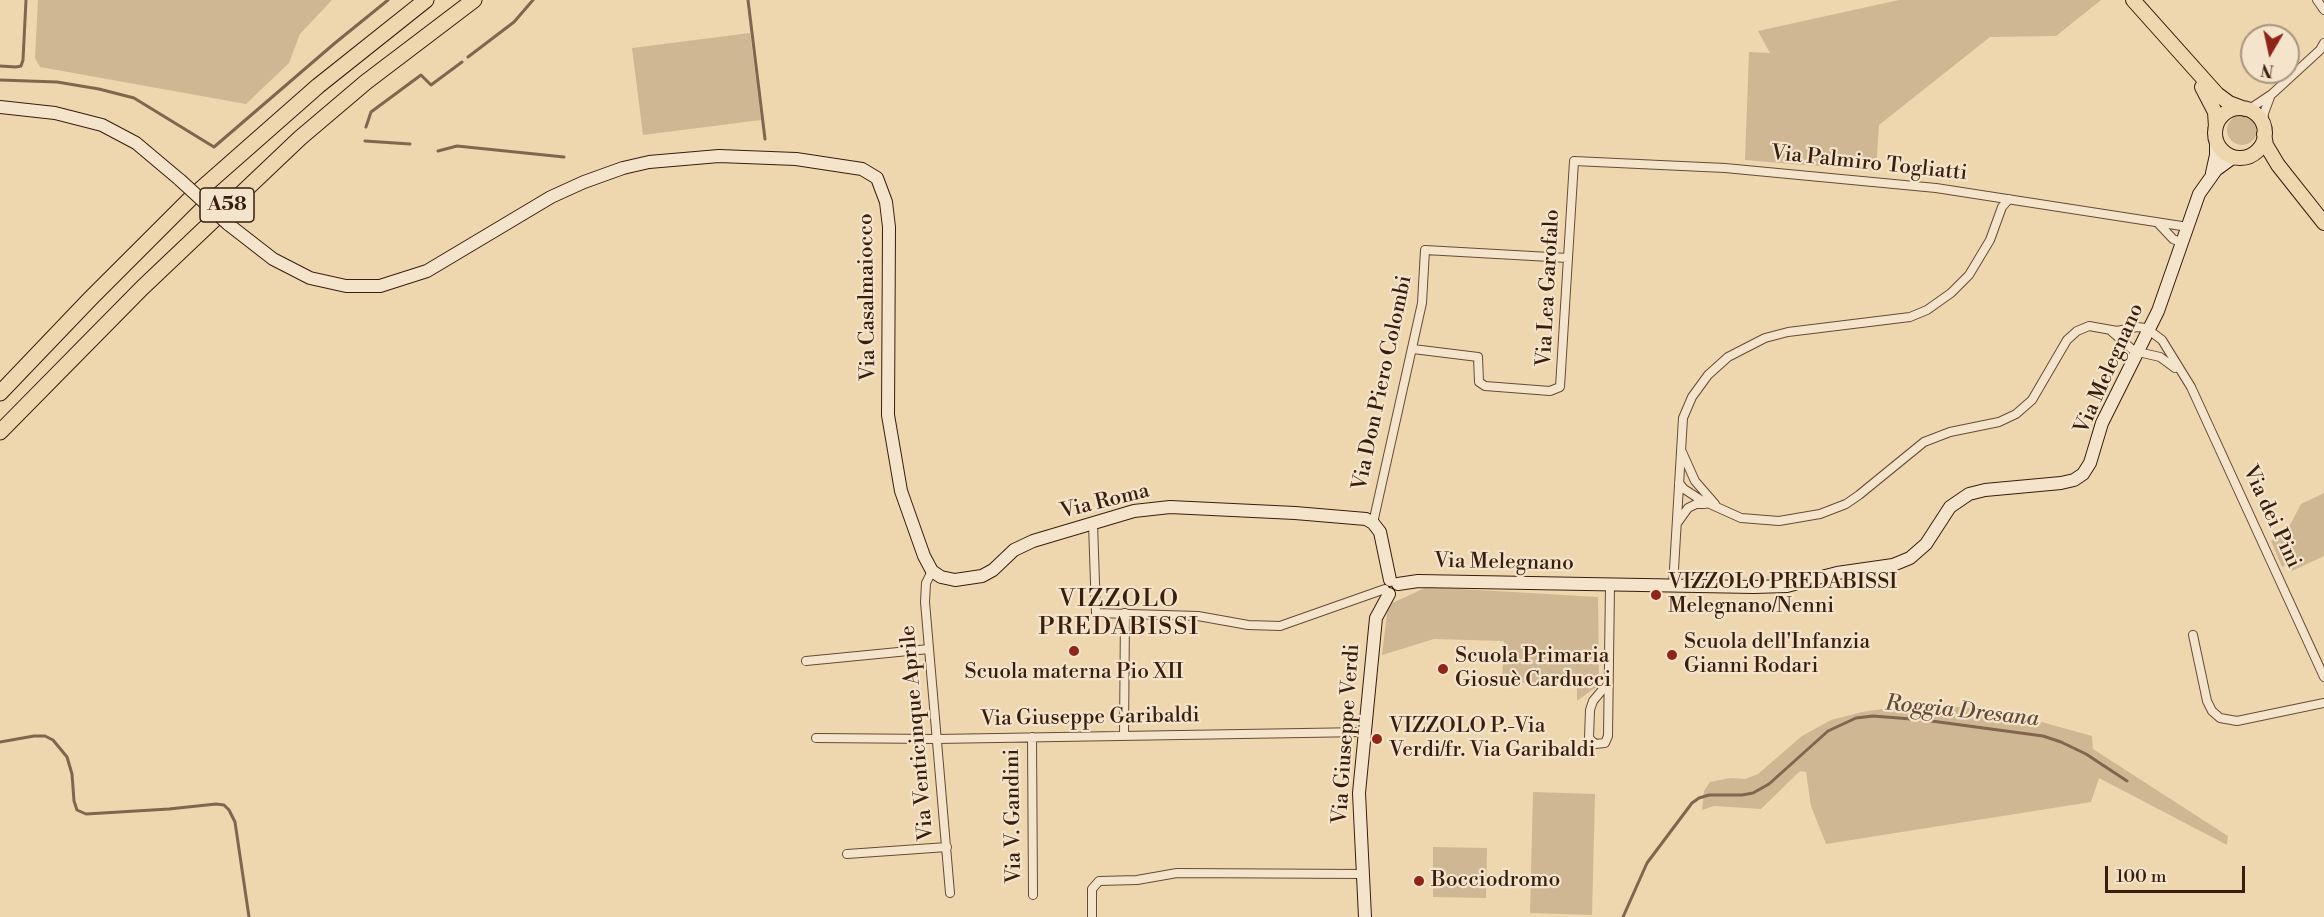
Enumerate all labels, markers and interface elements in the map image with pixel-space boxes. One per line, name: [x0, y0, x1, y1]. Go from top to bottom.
north arrow: [2240, 24, 2300, 84]
text: N: [2260, 59, 2275, 81]
street label: Via Palmiro Togliatti: [1770, 141, 1968, 187]
road number: A58: [200, 188, 254, 222]
street label: Via Lea Garofalo: [1532, 209, 1566, 367]
street label: Via Casalmaiocco: [854, 213, 882, 381]
street label: Via Don Piero Colombi: [1348, 273, 1418, 493]
street label: Via Melegnano: [2070, 300, 2150, 438]
street label: Via dei Pini: [2236, 462, 2306, 572]
street label: Via Roma: [1058, 479, 1152, 525]
street label: Via Melegnano: [1434, 549, 1574, 577]
place label: VIZZOLO PREDABISSI Melegnano/Nenni: [1668, 570, 1897, 620]
district label: VIZZOLO PREDABISSI: [1038, 586, 1200, 642]
marker: VIZZOLO PREDABISSI Melegnano/Nenni: [1649, 588, 1663, 602]
street label: Via Venticinque Aprile: [896, 624, 940, 842]
place label: Scuola dell'Infanzia Gianni Rodari: [1684, 630, 1870, 680]
street label: Via Giuseppe Verdi: [1328, 643, 1366, 825]
marker: Scuola materna Pio XII: [1067, 644, 1081, 658]
place label: Scuola Primaria Giosuè Carducci: [1455, 644, 1611, 694]
marker: Scuola dell'Infanzia Gianni Rodari: [1665, 648, 1679, 662]
place label: Scuola materna Pio XII: [965, 660, 1183, 686]
marker: Scuola Primaria Giosuè Carducci: [1436, 662, 1450, 676]
water label: Roggia Dresana: [1884, 691, 2040, 733]
street label: Via Giuseppe Garibaldi: [980, 703, 1200, 733]
place label: VIZZOLO P.-Via Verdi/fr. Via Garibaldi: [1389, 714, 1595, 764]
marker: VIZZOLO P.-Via Verdi/fr. Via Garibaldi: [1370, 732, 1384, 746]
street label: Via V. Gandini: [1000, 748, 1028, 884]
scale bar: [2108, 854, 2248, 892]
text: 100 m: [2116, 865, 2167, 888]
place label: Bocciodromo: [1431, 868, 1560, 894]
marker: Bocciodromo: [1412, 874, 1426, 888]

